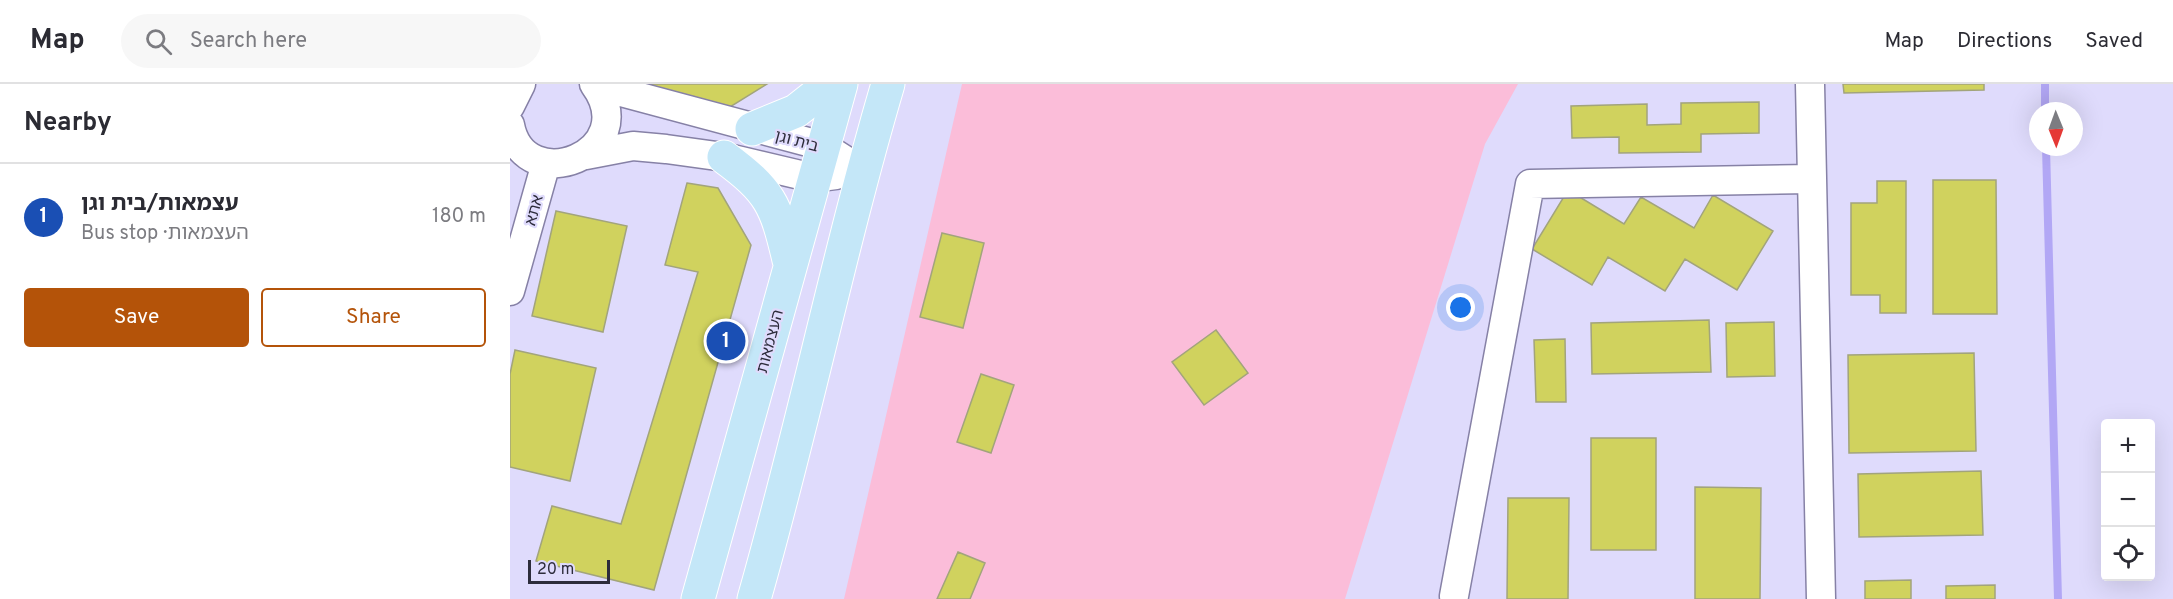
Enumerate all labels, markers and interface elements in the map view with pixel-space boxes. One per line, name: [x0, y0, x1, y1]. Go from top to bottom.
search box: [121, 14, 541, 68]
text: Map: [30, 23, 85, 59]
icon: search: [142, 25, 175, 58]
text: Search here: [190, 28, 307, 55]
text: Map: [1884, 28, 1924, 55]
text: Directions: [1957, 28, 2052, 55]
text: Saved: [2085, 28, 2143, 55]
north arrow: [2029, 102, 2083, 156]
text: Nearby: [24, 107, 112, 140]
street label: בית וגן: [772, 127, 820, 157]
text: עצמאות/בית וגן: [81, 191, 239, 218]
street label: אתא: [521, 193, 549, 228]
text: 1: [40, 204, 48, 230]
text: 180 m: [432, 204, 486, 230]
text: Bus stop · העצמאות: [81, 221, 249, 247]
button: Save: [24, 288, 249, 347]
button: Share: [261, 288, 486, 347]
your location: [1446, 293, 1475, 322]
street label: העצמאות: [753, 308, 789, 375]
pin: 1: [706, 318, 746, 364]
map controls: [2101, 419, 2155, 581]
button: +: [2101, 419, 2155, 473]
button: −: [2101, 473, 2155, 527]
button: locate: [2101, 527, 2155, 581]
scale bar: [528, 557, 610, 584]
text: 20 m: [537, 560, 574, 580]

